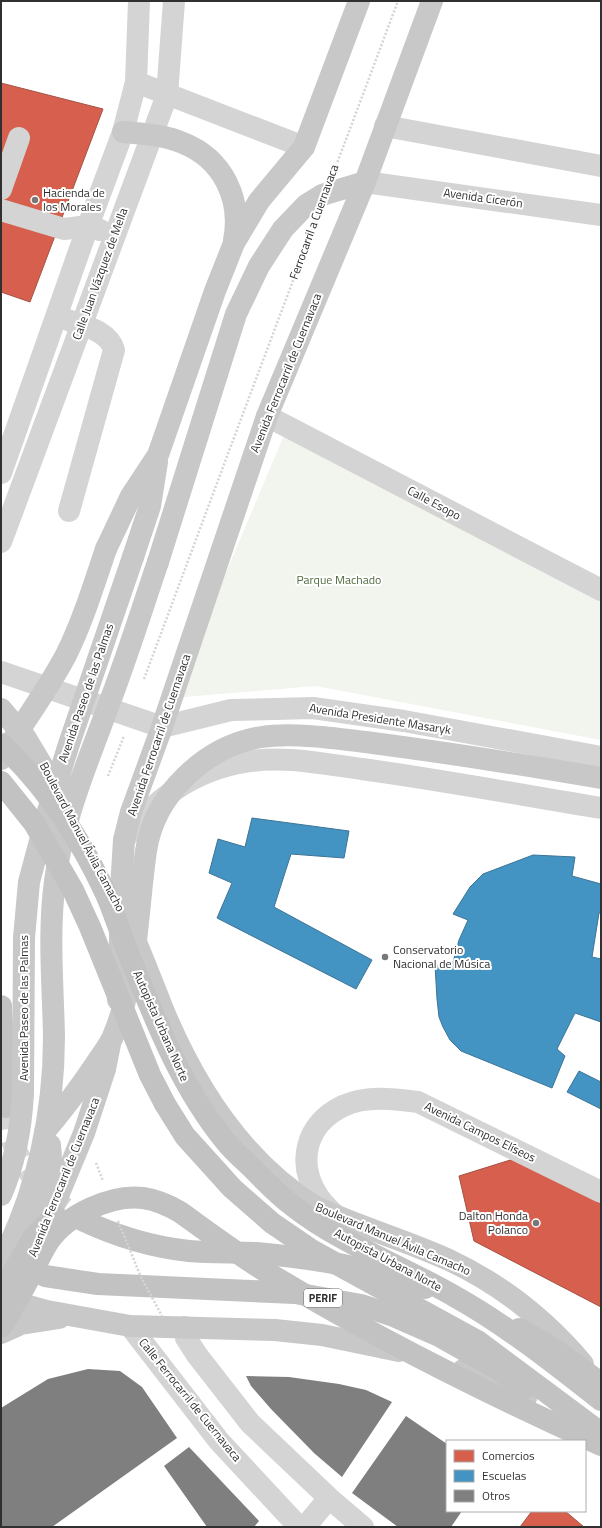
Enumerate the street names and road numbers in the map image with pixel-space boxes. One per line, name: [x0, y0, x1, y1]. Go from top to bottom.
street label: Ferrocarril a Cuernavaca: [284, 162, 343, 282]
street label: Avenida Cicerón: [442, 183, 524, 212]
street label: Calle Juan Vázquez de Mella: [67, 205, 132, 343]
street label: Avenida Ferrocarril de Cuernavaca: [245, 290, 326, 455]
street label: Calle Esopo: [404, 481, 464, 525]
street label: Avenida Paseo de las Palmas: [53, 620, 118, 765]
street label: Avenida Ferrocarril de Cuernavaca: [122, 651, 195, 818]
street label: Avenida Presidente Masaryk: [308, 698, 453, 739]
street label: Boulevard Manuel Ávila Camacho: [35, 758, 130, 915]
street label: Avenida Paseo de las Palmas: [14, 935, 33, 1081]
street label: Autopista Urbana Norte: [128, 967, 194, 1084]
street label: Avenida Ferrocarril de Cuernavaca: [23, 1094, 104, 1259]
street label: Avenida Campos Elíseos: [421, 1096, 539, 1167]
street label: Boulevard Manuel Ávila Camacho: [313, 1197, 474, 1280]
street label: Autopista Urbana Norte: [331, 1223, 445, 1296]
road number: PERIF: [304, 1289, 342, 1307]
street label: Calle Ferrocarril de Cuernavaca: [134, 1334, 246, 1466]

